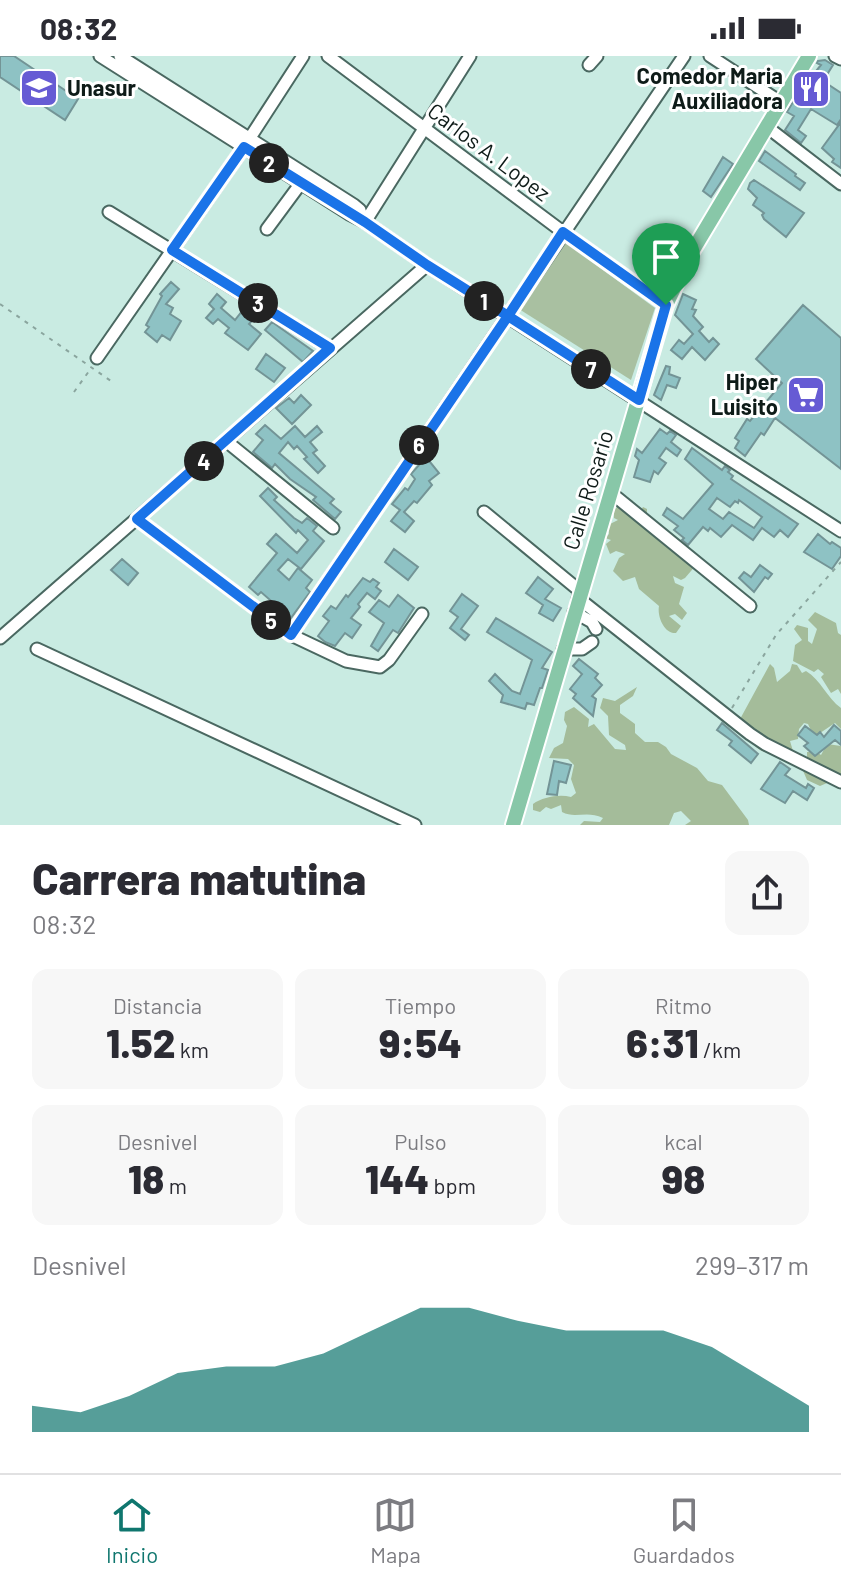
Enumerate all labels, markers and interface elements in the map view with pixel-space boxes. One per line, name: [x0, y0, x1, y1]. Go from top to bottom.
text: 08:32: [40, 10, 117, 46]
place label: Comedor Maria Auxiliadora: [637, 62, 783, 113]
school or university icon: Unasur: [18, 67, 60, 109]
restaurant icon: Comedor Maria Auxiliadora: [790, 68, 832, 110]
place label: Unasur: [67, 74, 137, 100]
street label: Carlos A. Lopez: [423, 97, 556, 206]
pin: 2: [249, 143, 289, 183]
text: 2: [263, 150, 275, 176]
pin: [632, 223, 700, 305]
icon: arrive: [644, 235, 688, 279]
pin: 1: [464, 281, 504, 321]
pin: 3: [238, 283, 278, 323]
text: 1: [480, 288, 488, 314]
text: 3: [252, 290, 264, 316]
pin: 7: [571, 349, 611, 389]
text: 7: [586, 356, 596, 382]
place label: Hiper Luisito: [711, 368, 779, 419]
supermarket icon: Hiper Luisito: [785, 374, 827, 416]
pin: 6: [399, 425, 439, 465]
street label: Calle Rosario: [557, 427, 618, 553]
text: 6: [413, 432, 425, 458]
pin: 4: [184, 441, 224, 481]
text: 4: [197, 448, 211, 474]
pin: 5: [251, 600, 291, 640]
text: 5: [265, 607, 277, 633]
text: Carrera matutina: [32, 851, 366, 904]
button: share: [725, 851, 809, 935]
text: 08:32: [32, 908, 96, 939]
text: Distancia: [113, 992, 202, 1018]
text: Tiempo: [385, 992, 456, 1018]
text: Ritmo: [655, 992, 712, 1018]
text: 1.52: [106, 1018, 175, 1066]
text: 9:54: [379, 1018, 462, 1066]
text: 6:31: [626, 1018, 699, 1066]
text: km: [175, 1036, 209, 1062]
text: /km: [699, 1036, 741, 1062]
text: Desnivel: [117, 1128, 198, 1154]
text: Pulso: [394, 1128, 447, 1154]
text: kcal: [664, 1128, 703, 1154]
text: 18: [128, 1154, 164, 1202]
text: 144: [365, 1154, 429, 1202]
text: 98: [662, 1154, 705, 1202]
text: m: [164, 1172, 187, 1198]
text: bpm: [429, 1172, 476, 1198]
text: Desnivel: [32, 1249, 127, 1280]
text: 299–317 m: [695, 1249, 809, 1280]
tab: Inicio: [106, 1493, 158, 1567]
tab: Mapa: [370, 1493, 421, 1567]
tab: Guardados: [633, 1493, 735, 1567]

